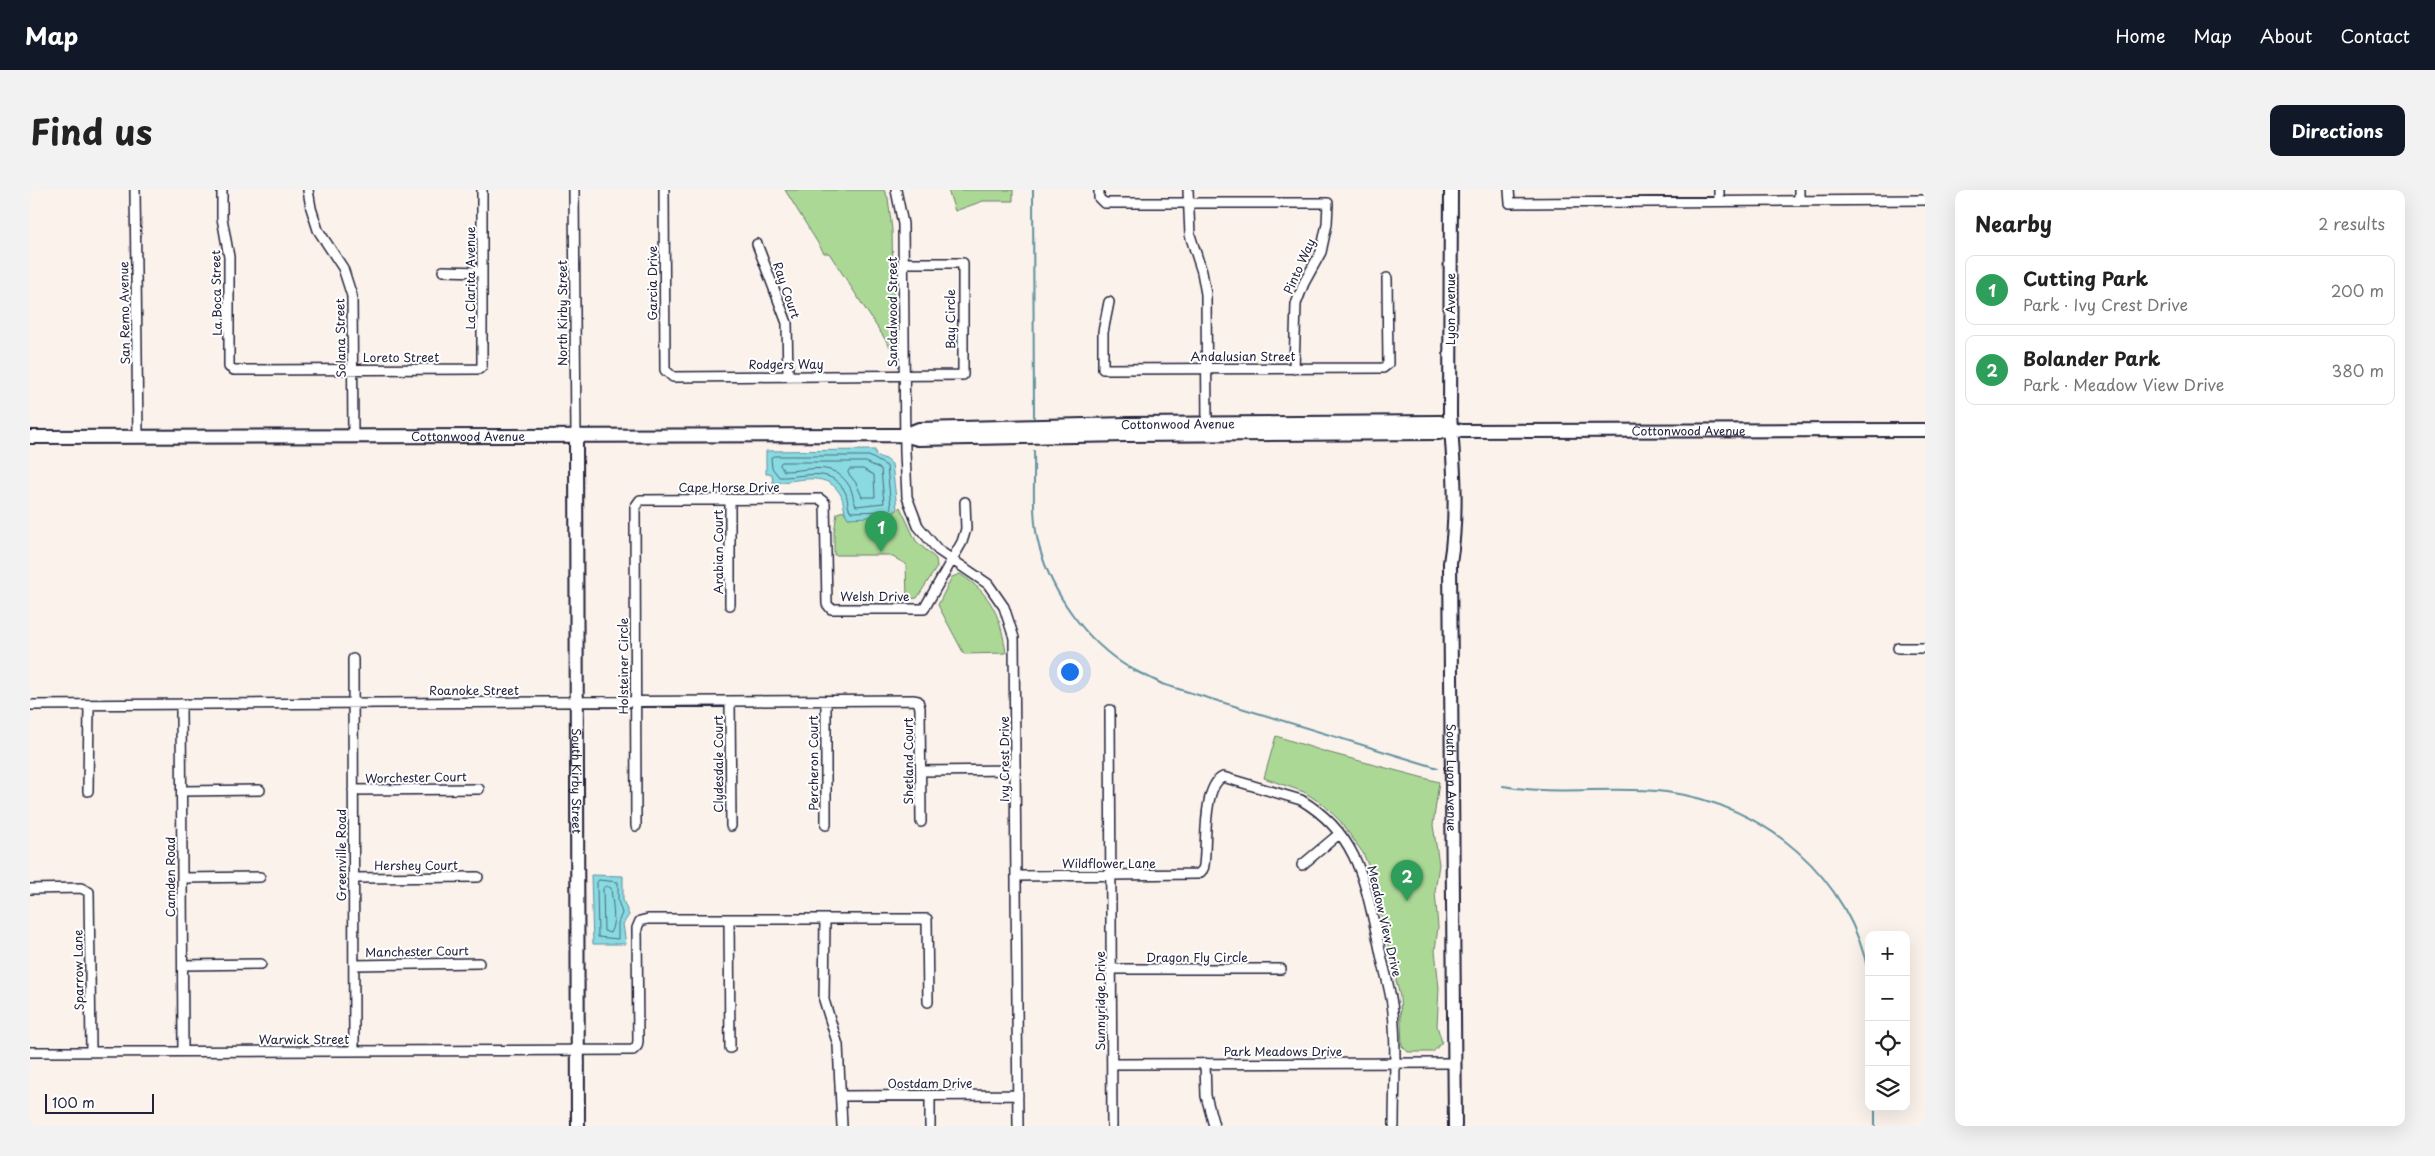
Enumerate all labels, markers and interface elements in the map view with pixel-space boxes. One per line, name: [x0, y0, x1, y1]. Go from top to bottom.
text: Map: [25, 17, 78, 53]
text: Home: [2115, 22, 2165, 49]
text: Map: [2193, 22, 2232, 49]
text: About: [2260, 22, 2312, 49]
text: Contact: [2340, 22, 2410, 49]
text: Find us: [30, 104, 152, 157]
button: Directions: [2270, 105, 2405, 156]
text: Nearby: [1975, 207, 2052, 239]
text: 2 results: [2318, 211, 2385, 235]
street label: La Clarita Avenue: [461, 226, 479, 330]
street label: Pinto Way: [1279, 235, 1319, 297]
street label: Garcia Drive: [643, 245, 661, 320]
street label: La Boca Street: [206, 250, 226, 336]
street label: Sandalwood Street: [883, 257, 901, 367]
street label: Ray Court: [769, 259, 805, 321]
street label: North Kirby Street: [553, 260, 571, 366]
street label: San Remo Avenue: [114, 261, 134, 365]
text: Cutting Park: [2023, 264, 2148, 292]
street label: Lyon Avenue: [1441, 272, 1459, 345]
text: 1: [1988, 278, 1996, 302]
text: 200 m: [2331, 278, 2384, 302]
street label: Bay Circle: [941, 289, 959, 349]
text: Park · Ivy Crest Drive: [2023, 292, 2188, 316]
street label: Solana Street: [330, 298, 350, 378]
text: Bolander Park: [2023, 344, 2161, 372]
street label: Andalusian Street: [1191, 347, 1296, 365]
street label: Loreto Street: [363, 348, 439, 366]
street label: Rodgers Way: [748, 355, 824, 373]
text: 2: [1986, 358, 1998, 382]
text: 380 m: [2332, 358, 2384, 382]
text: Park · Meadow View Drive: [2023, 372, 2224, 396]
street label: Cottonwood Avenue: [1121, 414, 1235, 433]
street label: Cottonwood Avenue: [1632, 421, 1746, 440]
street label: Cottonwood Avenue: [411, 427, 525, 445]
street label: Cape Horse Drive: [678, 478, 780, 496]
street label: Arabian Court: [709, 510, 727, 594]
pin: 1: [865, 511, 897, 552]
street label: Welsh Drive: [840, 587, 910, 605]
street label: Holsteiner Circle: [614, 617, 632, 715]
your location: [1057, 659, 1083, 685]
street label: Roanoke Street: [429, 681, 519, 699]
street label: Clydesdale Court: [709, 715, 727, 813]
street label: Percheron Court: [804, 715, 822, 811]
street label: Ivy Crest Drive: [995, 716, 1013, 802]
street label: Shetland Court: [899, 717, 917, 804]
street label: South Lyon Avenue: [1442, 724, 1461, 832]
street label: South Kirby Street: [568, 728, 586, 834]
street label: Worchester Court: [365, 767, 467, 787]
street label: Greenville Road: [332, 809, 350, 901]
street label: Camden Road: [161, 837, 179, 917]
street label: Wildflower Lane: [1062, 854, 1156, 872]
street label: Hershey Court: [374, 856, 458, 874]
pin: 2: [1391, 860, 1423, 901]
street label: Meadow View Drive: [1363, 864, 1407, 978]
street label: Sparrow Lane: [68, 930, 88, 1010]
map controls: [1865, 931, 1910, 1111]
button: +: [1865, 931, 1910, 976]
street label: Manchester Court: [365, 941, 469, 961]
street label: Dragon Fly Circle: [1146, 948, 1248, 966]
street label: Sunnyridge Drive: [1091, 951, 1109, 1051]
button: −: [1865, 976, 1910, 1021]
button: locate: [1865, 1021, 1910, 1066]
street label: Warwick Street: [259, 1030, 349, 1048]
street label: Park Meadows Drive: [1224, 1042, 1343, 1060]
button: layers: [1865, 1066, 1910, 1111]
street label: Oostdam Drive: [888, 1074, 972, 1092]
scale bar: [45, 1091, 154, 1114]
text: 100 m: [52, 1092, 95, 1113]

